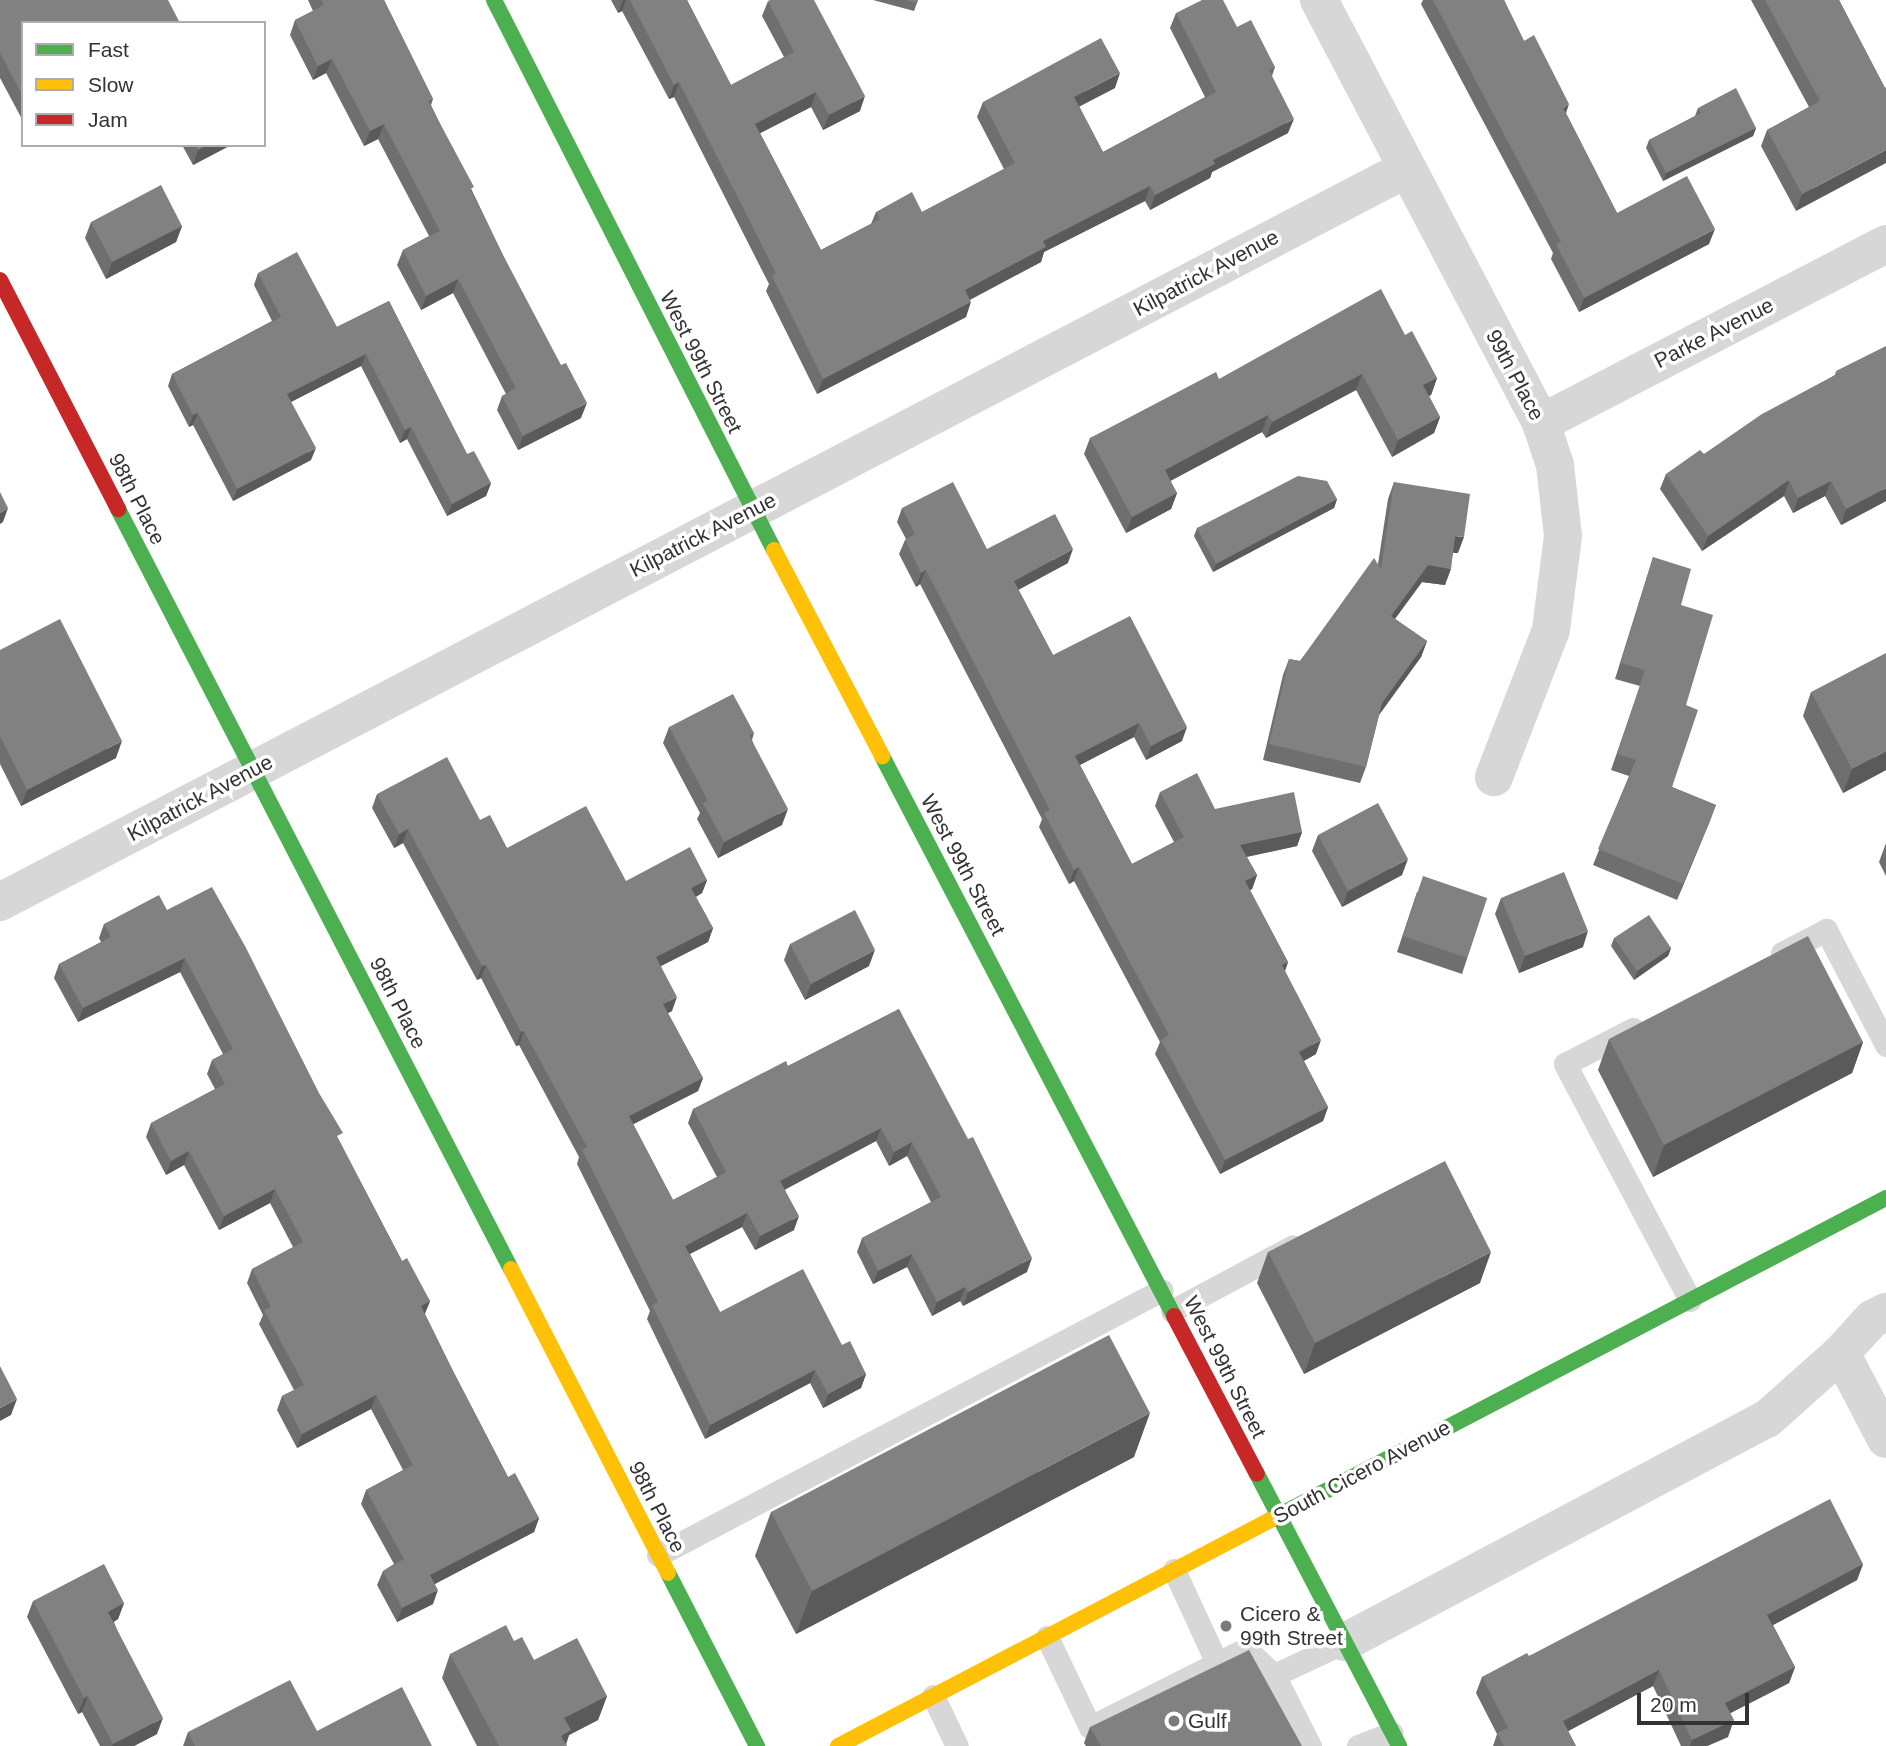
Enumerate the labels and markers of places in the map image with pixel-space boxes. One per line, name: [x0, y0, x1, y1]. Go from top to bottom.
place label: Cicero & 99th Street: [1240, 1601, 1343, 1651]
marker: Cicero & 99th Street: [1218, 1618, 1234, 1634]
place label: Gulf: [1188, 1708, 1227, 1734]
marker: Gulf: [1166, 1713, 1182, 1729]

